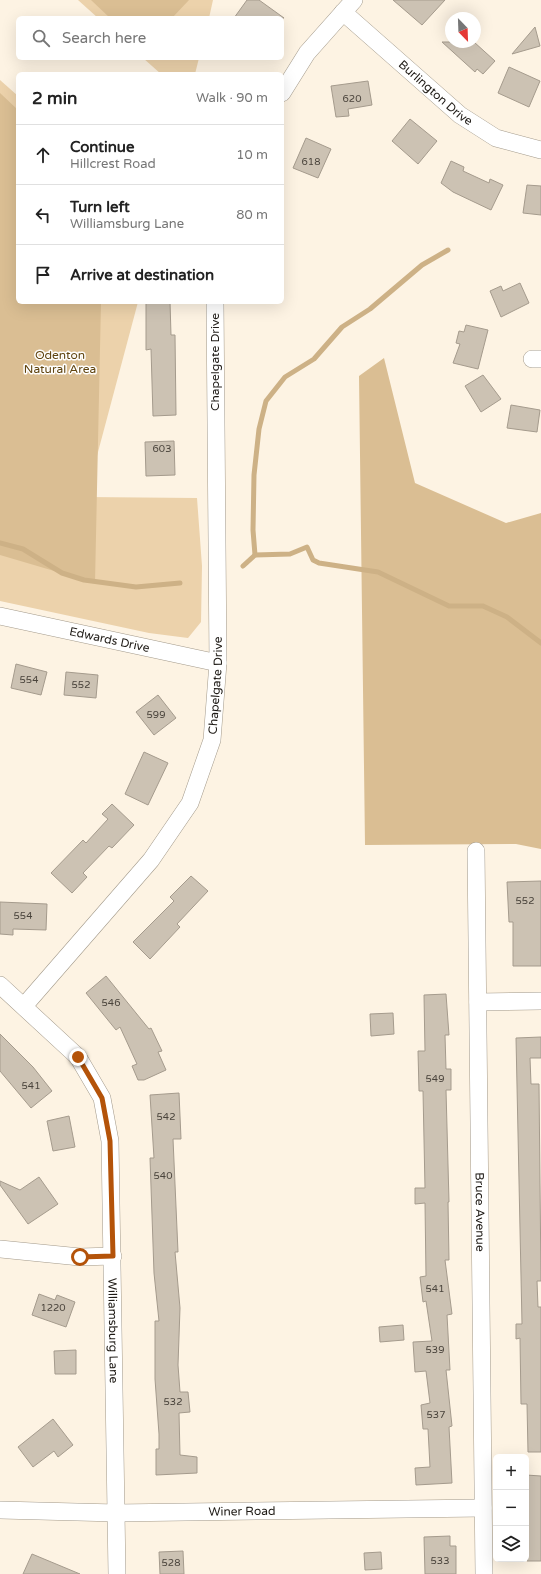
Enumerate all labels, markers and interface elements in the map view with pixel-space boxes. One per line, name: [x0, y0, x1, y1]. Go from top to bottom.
north arrow: [445, 12, 481, 48]
search box: [16, 16, 284, 60]
icon: search: [30, 27, 52, 49]
text: Search here: [62, 29, 146, 47]
street label: Burlington Drive: [396, 57, 475, 128]
text: 2 min: [32, 88, 77, 109]
text: Walk · 90 m: [196, 90, 268, 106]
house number: 620: [343, 93, 361, 105]
text: Continue: [70, 138, 134, 156]
icon: ahead: [32, 144, 54, 166]
text: 10 m: [236, 147, 268, 163]
text: Hillcrest Road: [70, 156, 156, 172]
house number: 618: [302, 156, 320, 168]
text: Turn left: [70, 198, 130, 216]
icon: left: [32, 204, 54, 226]
text: 80 m: [236, 207, 268, 223]
text: Williamsburg Lane: [70, 216, 184, 232]
icon: arrive: [32, 264, 54, 286]
text: Arrive at destination: [70, 266, 214, 284]
street label: Chapelgate Drive: [208, 313, 222, 411]
park label: Odenton Natural Area: [24, 348, 96, 376]
house number: 603: [153, 443, 171, 455]
street label: Edwards Drive: [68, 624, 151, 655]
street label: Chapelgate Drive: [205, 636, 225, 735]
house number: 554: [20, 674, 38, 686]
house number: 552: [72, 679, 90, 691]
house number: 599: [147, 709, 165, 721]
house number: 552: [516, 895, 534, 907]
house number: 554: [14, 910, 32, 922]
house number: 546: [102, 997, 120, 1009]
route end: [69, 1048, 87, 1066]
house number: 549: [426, 1073, 444, 1085]
house number: 541: [22, 1080, 40, 1092]
house number: 542: [157, 1111, 175, 1123]
house number: 540: [154, 1170, 172, 1182]
street label: Bruce Avenue: [473, 1172, 487, 1252]
route start: [71, 1248, 89, 1266]
street label: Williamsburg Lane: [105, 1278, 121, 1384]
house number: 541: [426, 1283, 444, 1295]
house number: 1220: [40, 1302, 66, 1314]
house number: 539: [426, 1344, 444, 1356]
house number: 532: [164, 1396, 182, 1408]
house number: 537: [427, 1409, 445, 1421]
map controls: [493, 1454, 529, 1562]
button: +: [493, 1454, 529, 1490]
button: −: [493, 1490, 529, 1526]
street label: Winer Road: [208, 1504, 276, 1519]
button: layers: [493, 1526, 529, 1562]
house number: 533: [431, 1555, 449, 1567]
house number: 528: [162, 1557, 180, 1569]

